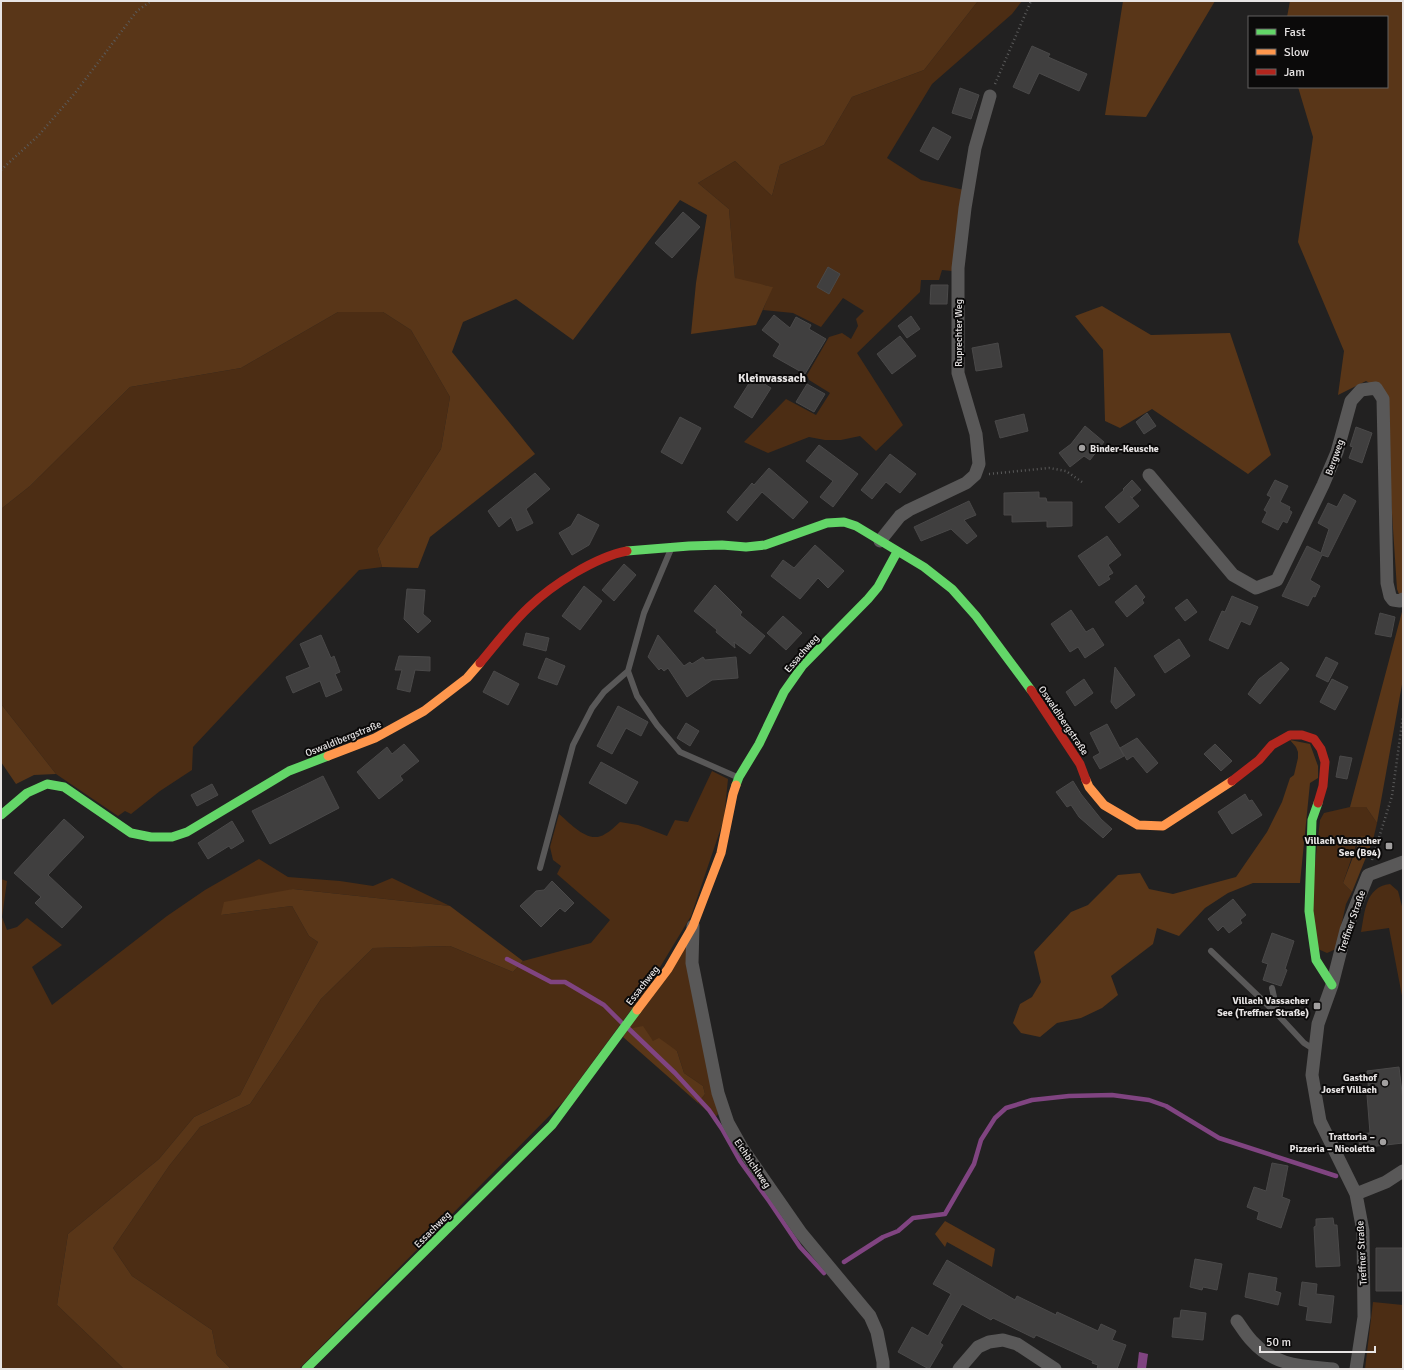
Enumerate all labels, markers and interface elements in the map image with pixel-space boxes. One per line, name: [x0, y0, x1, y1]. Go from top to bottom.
legend: [1248, 16, 1388, 88]
text: Fast: [1284, 25, 1305, 40]
text: Slow: [1284, 45, 1309, 60]
text: Jam: [1284, 65, 1305, 80]
street label: Ruprechter Weg: [953, 299, 965, 367]
district label: Kleinvassach: [738, 371, 806, 386]
street label: Bergweg: [1323, 438, 1347, 477]
marker: Binder-Keusche: [1077, 443, 1087, 453]
place label: Binder-Keusche: [1090, 443, 1159, 455]
street label: Essachweg: [782, 632, 822, 675]
street label: Oswaldibergstraße: [1036, 684, 1091, 757]
street label: Oswaldibergstraße: [304, 718, 383, 760]
place label: Villach Vassacher See (B94): [1304, 835, 1381, 859]
marker: Villach Vassacher See (B94): [1384, 841, 1394, 851]
street label: Treffner Straße: [1336, 889, 1368, 954]
street label: Essachweg: [624, 963, 662, 1008]
place label: Villach Vassacher See (Treffner Straße): [1217, 995, 1309, 1019]
marker: Villach Vassacher See (Treffner Straße): [1312, 1001, 1322, 1011]
place label: Gasthof Josef Villach: [1321, 1072, 1378, 1096]
marker: Gasthof Josef Villach: [1380, 1078, 1390, 1088]
place label: Trattoria – Pizzeria – Nicoletta: [1290, 1131, 1375, 1155]
street label: Eichbichlweg: [731, 1137, 773, 1191]
marker: Trattoria – Pizzeria – Nicoletta: [1378, 1137, 1388, 1147]
street label: Essachweg: [412, 1209, 454, 1251]
street label: Treffner Straße: [1354, 1220, 1370, 1286]
scale bar: [1260, 1328, 1375, 1354]
text: 50 m: [1266, 1335, 1291, 1350]

